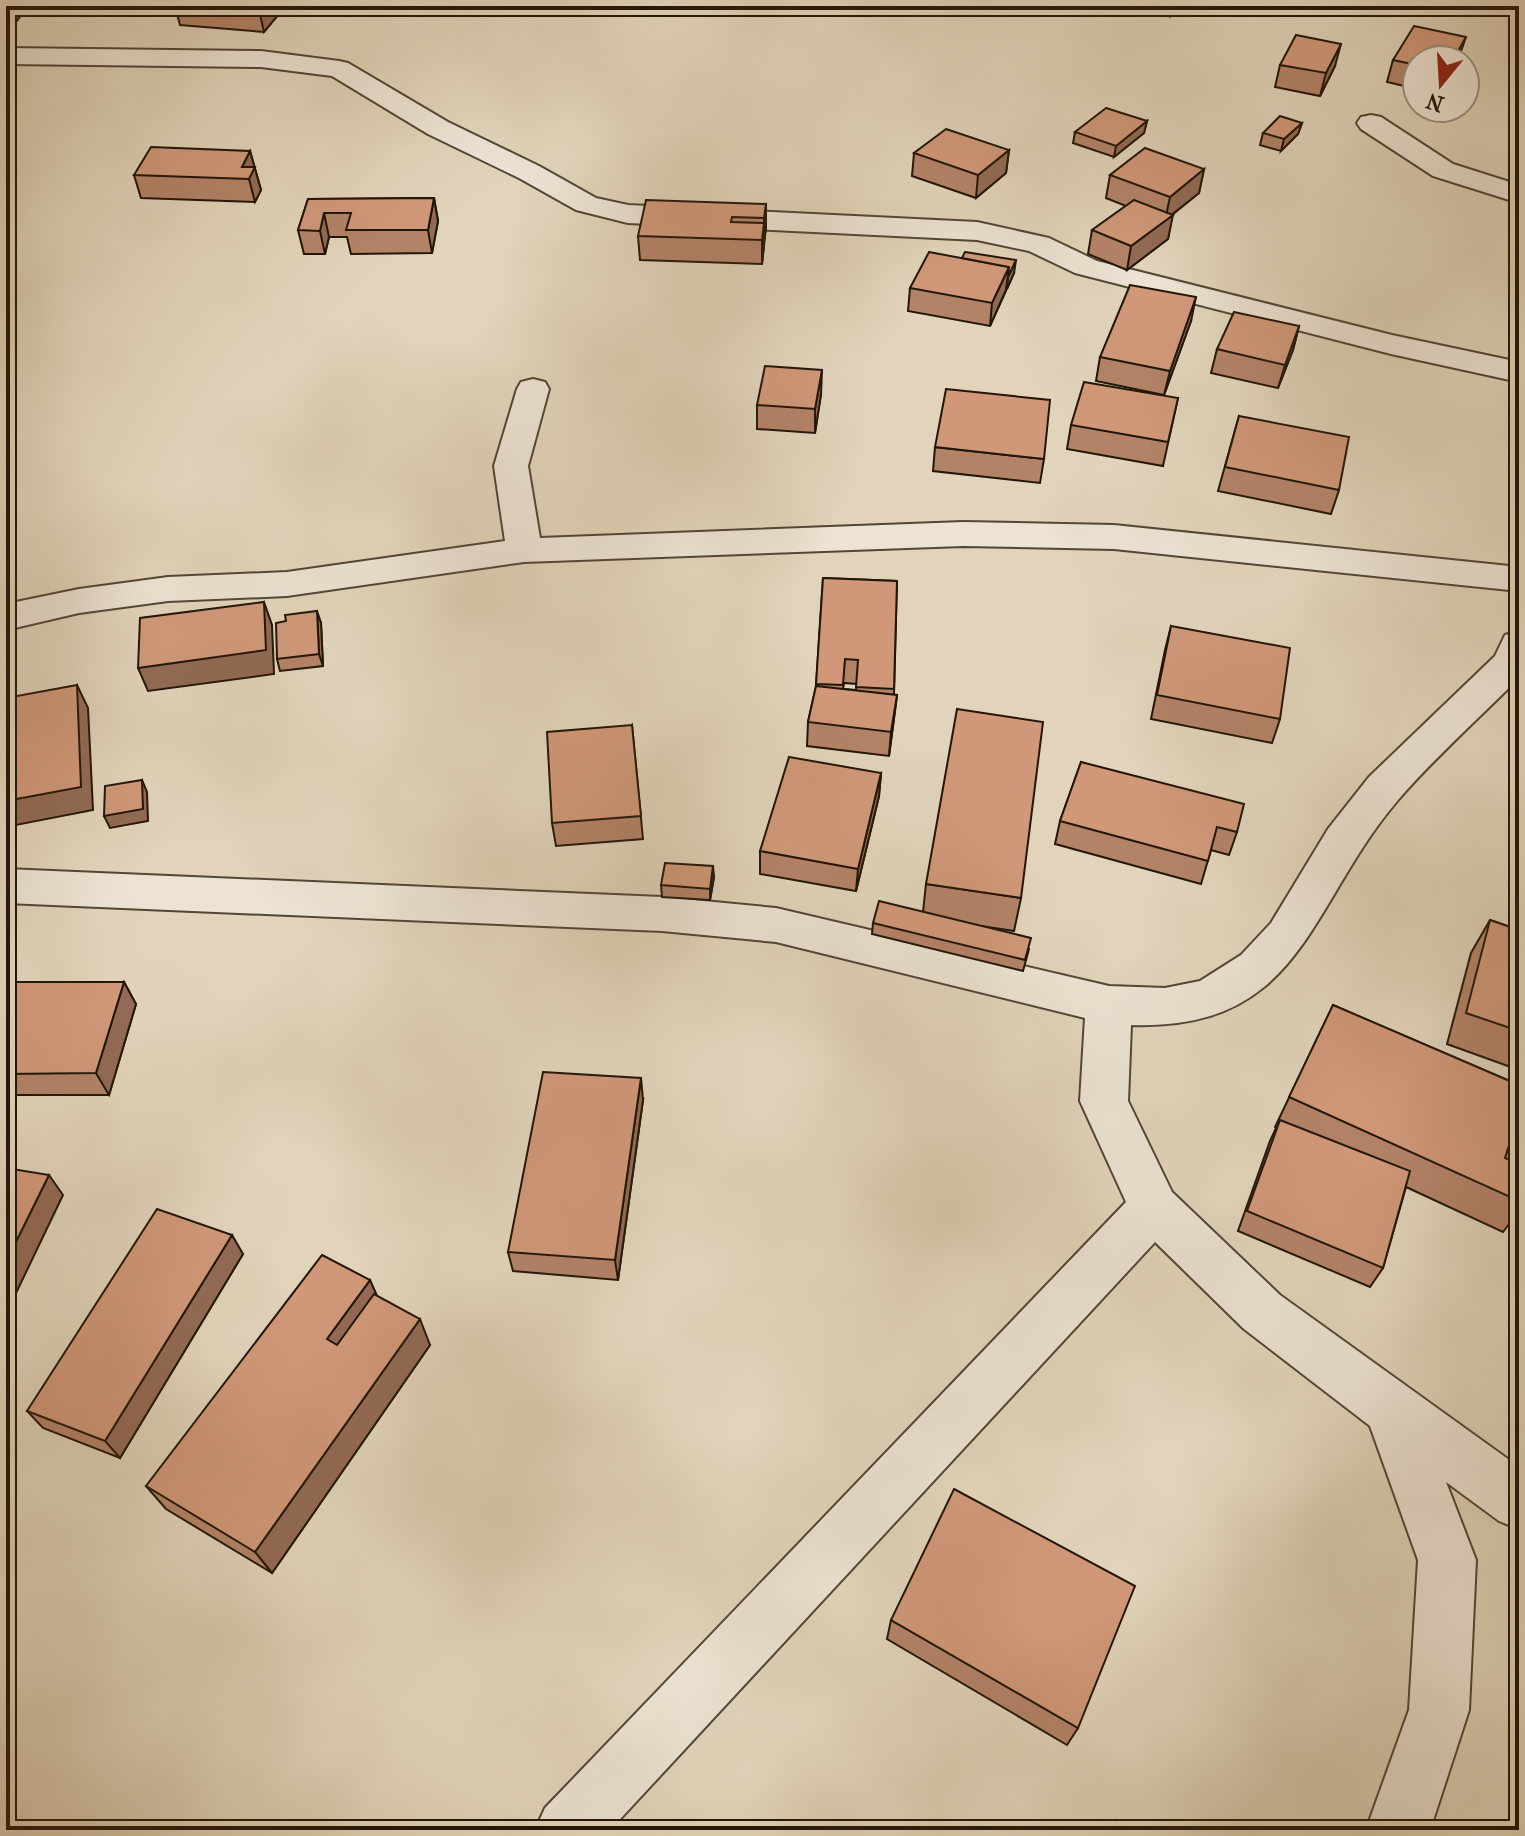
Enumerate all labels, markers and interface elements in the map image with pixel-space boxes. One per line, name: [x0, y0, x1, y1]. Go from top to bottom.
north arrow: [1401, 44, 1481, 124]
text: N: [1423, 87, 1447, 117]

